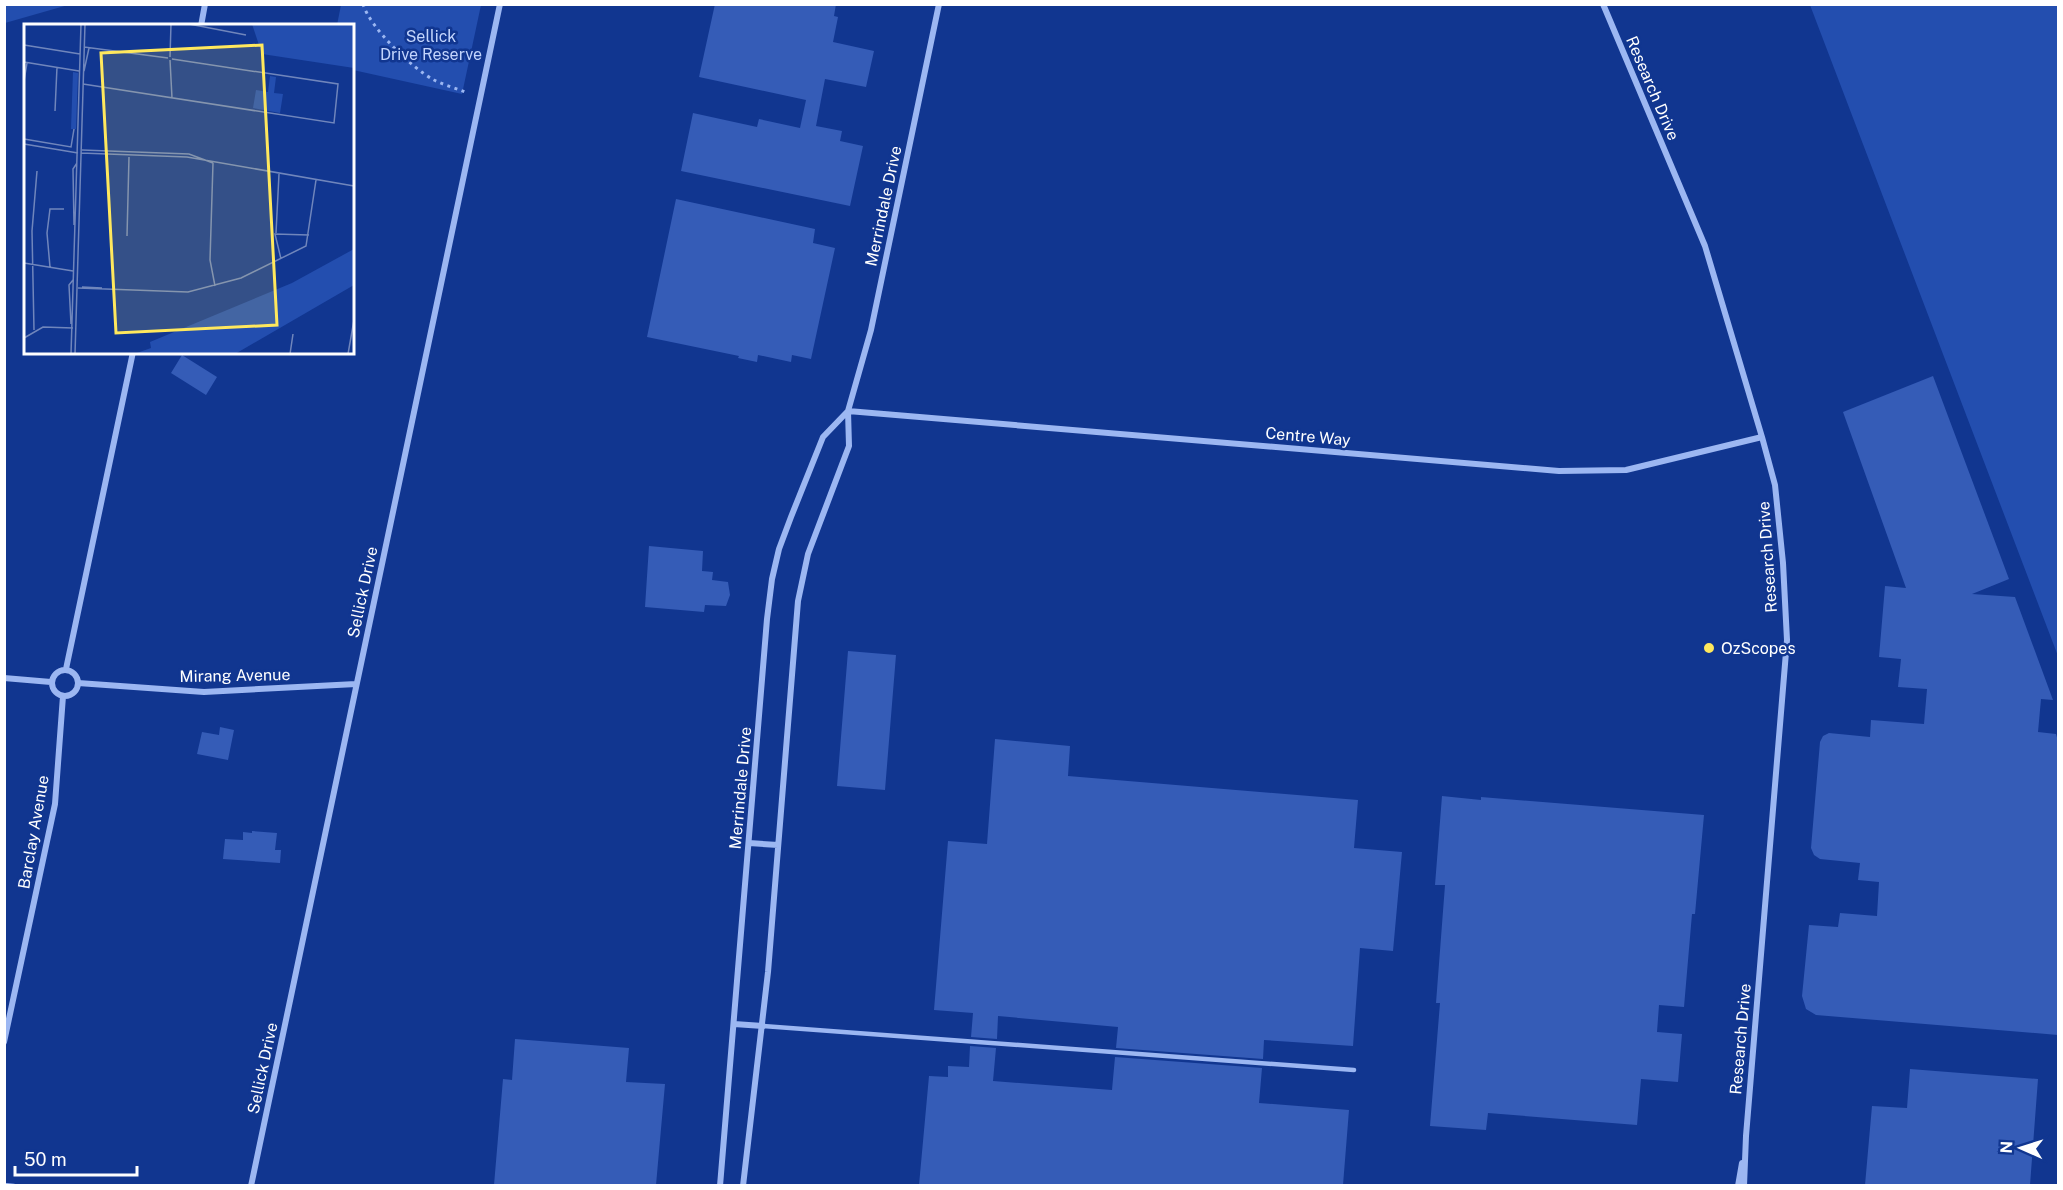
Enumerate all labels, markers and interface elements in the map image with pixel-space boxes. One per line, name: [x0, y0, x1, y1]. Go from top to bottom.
inset map: [24, 24, 354, 354]
park label: Sellick Drive Reserve: [380, 27, 482, 64]
street label: Research Drive: [1622, 33, 1683, 143]
street label: Merrindale Drive: [861, 144, 906, 268]
street label: Centre Way: [1265, 423, 1352, 450]
street label: Research Drive: [1754, 501, 1781, 613]
street label: Sellick Drive: [344, 545, 381, 640]
place label: OzScopes: [1721, 639, 1795, 658]
marker: OzScopes: [1702, 641, 1716, 655]
street label: Mirang Avenue: [179, 665, 291, 686]
street label: Merrindale Drive: [726, 726, 755, 850]
street label: Barclay Avenue: [14, 774, 53, 890]
street label: Research Drive: [1726, 983, 1755, 1095]
street label: Sellick Drive: [244, 1021, 281, 1116]
north arrow: [1991, 1118, 2051, 1178]
scale bar: [15, 1139, 136, 1177]
text: N: [1997, 1140, 2016, 1154]
text: 50 m: [24, 1149, 67, 1170]

